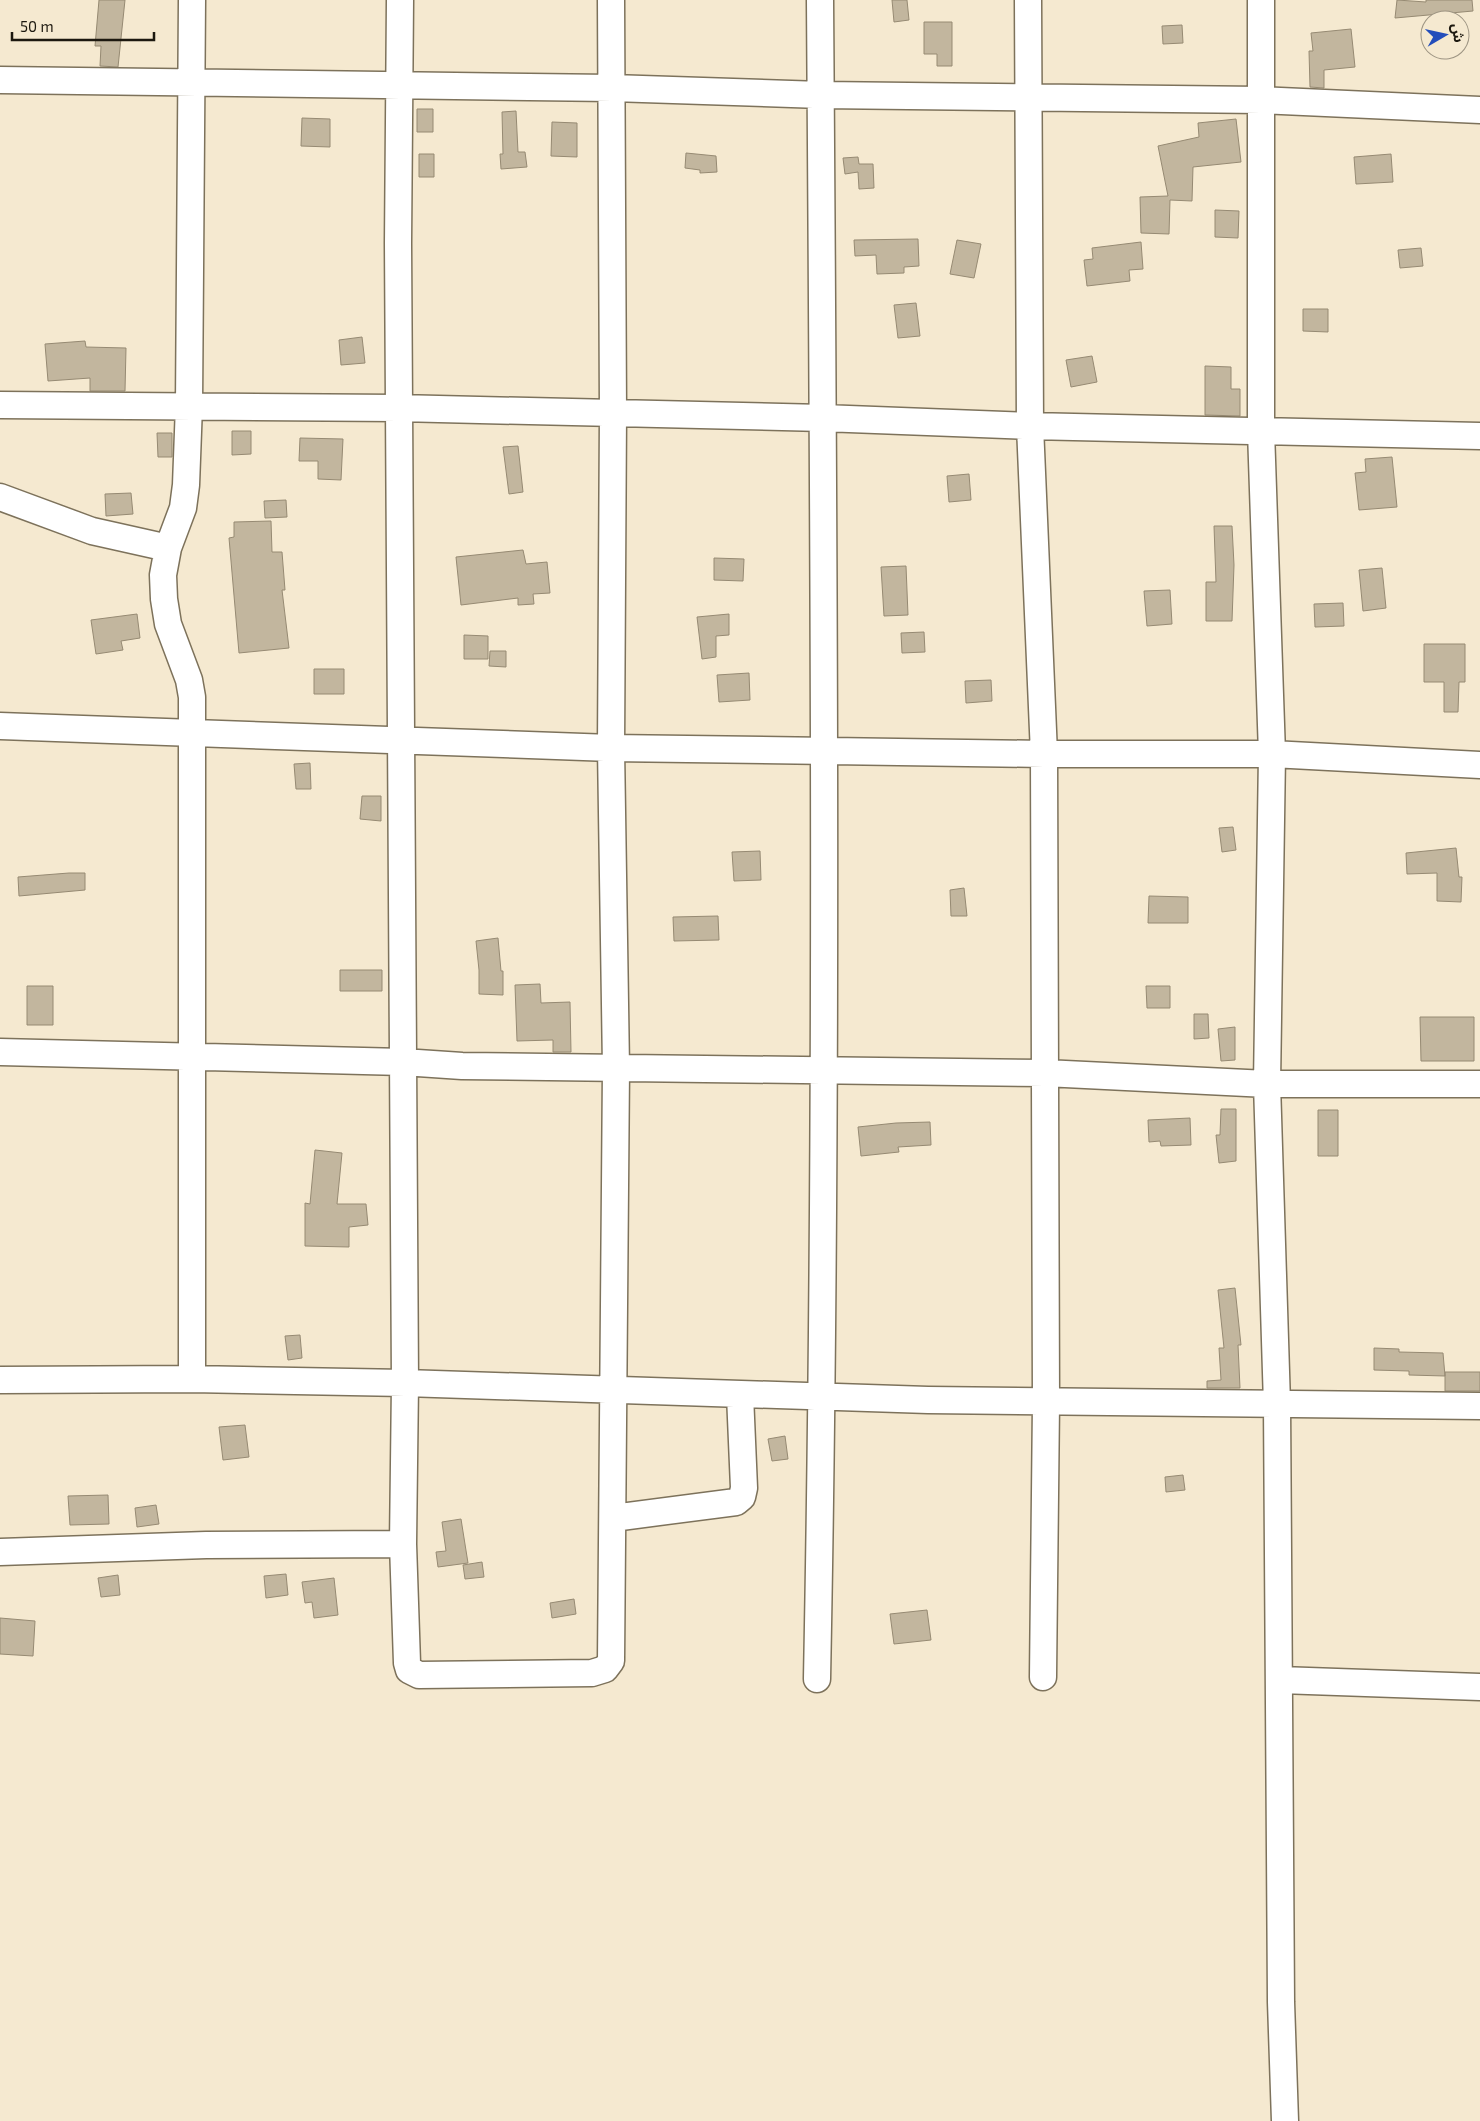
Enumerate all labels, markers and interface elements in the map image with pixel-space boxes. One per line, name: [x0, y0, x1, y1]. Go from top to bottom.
scale bar: [12, 10, 155, 42]
north arrow: [1420, 10, 1470, 60]
text: 50 m: [20, 17, 54, 35]
text: ش: [1448, 22, 1468, 44]

